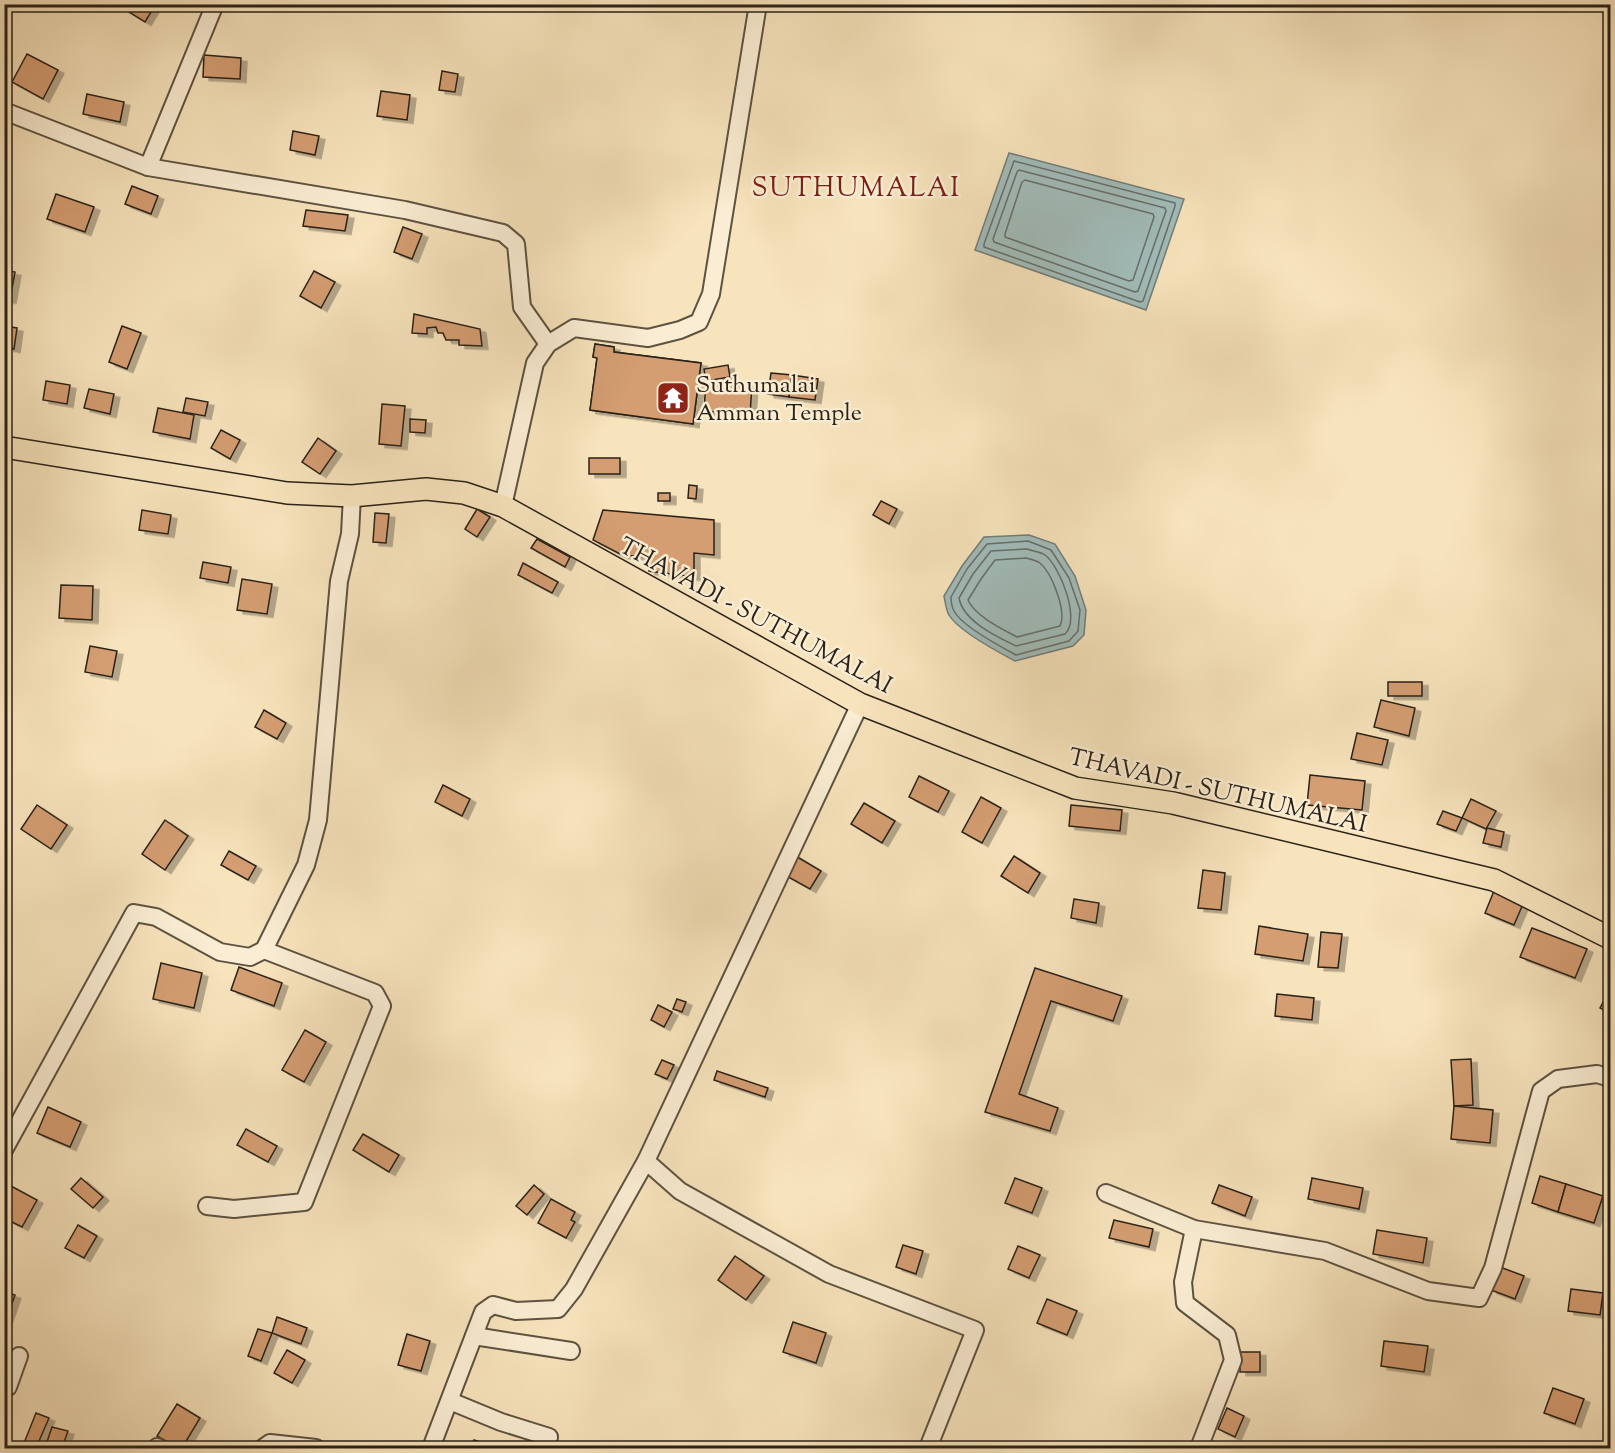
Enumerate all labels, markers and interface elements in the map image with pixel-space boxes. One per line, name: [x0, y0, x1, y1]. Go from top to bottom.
district label: SUTHUMALAI: [751, 170, 961, 209]
place label: Suthumalai Amman Temple: [696, 369, 862, 431]
temple icon: Suthumalai Amman Temple: [655, 380, 691, 416]
street label: THAVADI - SUTHUMALAI: [612, 530, 898, 704]
street label: THAVADI - SUTHUMALAI: [1065, 741, 1370, 843]

